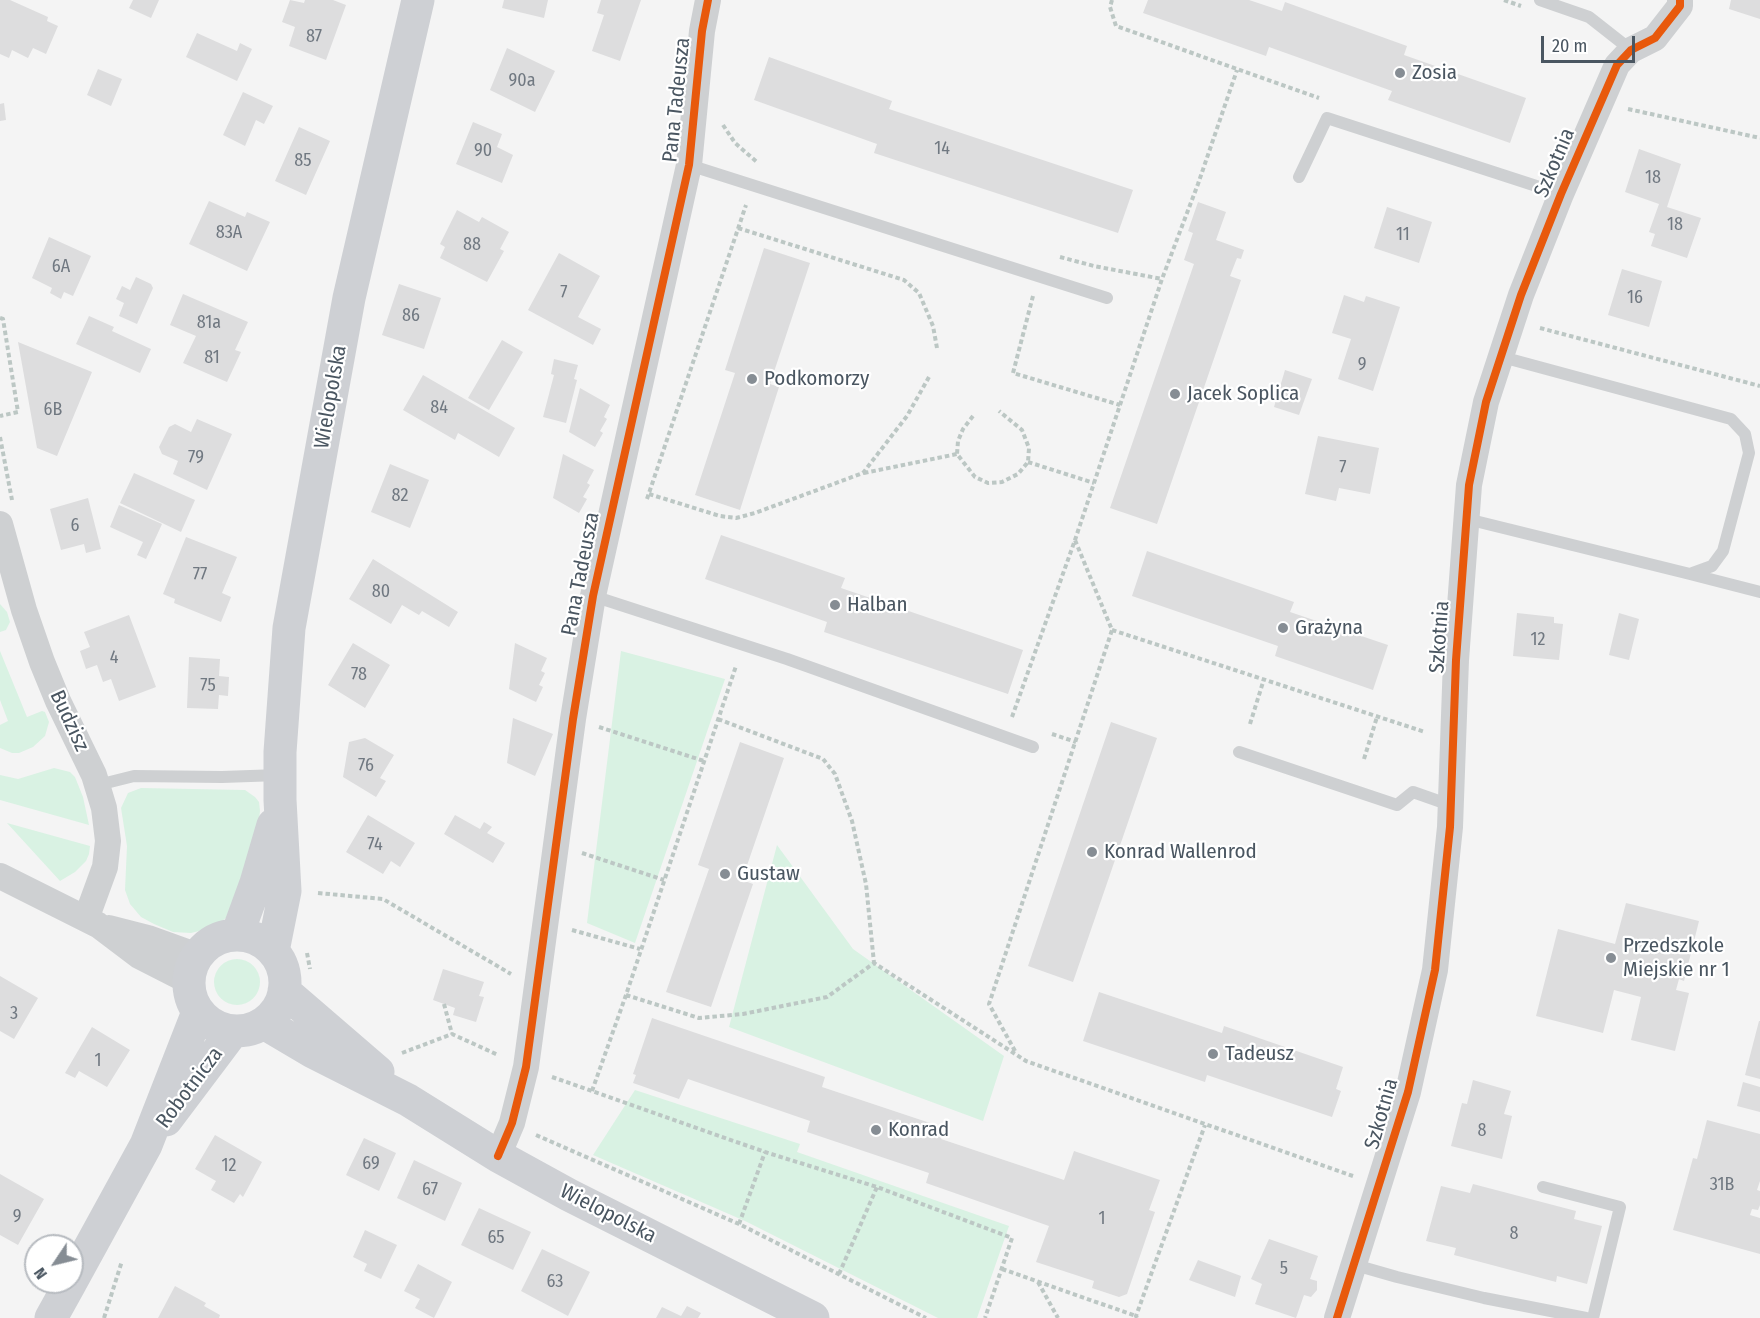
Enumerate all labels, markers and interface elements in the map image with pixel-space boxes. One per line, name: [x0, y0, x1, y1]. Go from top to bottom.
scale bar: [1544, 24, 1638, 62]
house number: 87: [306, 26, 322, 48]
text: 20 m: [1552, 35, 1587, 57]
street label: Pana Tadeusza: [658, 36, 696, 164]
place label: Zosia: [1412, 60, 1457, 86]
marker: Zosia: [1393, 66, 1407, 80]
house number: 90a: [509, 70, 535, 92]
street label: Szkotnia: [1529, 125, 1581, 201]
house number: 14: [934, 138, 950, 160]
house number: 90: [474, 140, 492, 162]
house number: 85: [294, 150, 312, 172]
house number: 18: [1645, 167, 1661, 189]
house number: 18: [1667, 214, 1683, 236]
house number: 83A: [216, 222, 242, 244]
house number: 11: [1396, 224, 1410, 246]
house number: 88: [463, 234, 481, 256]
house number: 6A: [52, 256, 70, 278]
house number: 7: [560, 282, 568, 304]
house number: 16: [1627, 287, 1643, 309]
house number: 86: [402, 305, 420, 327]
house number: 81a: [197, 312, 221, 334]
street label: Wielopolska: [310, 343, 352, 451]
house number: 81: [204, 347, 220, 369]
house number: 9: [1358, 354, 1366, 376]
place label: Podkomorzy: [764, 366, 869, 392]
marker: Podkomorzy: [745, 372, 759, 386]
place label: Jacek Soplica: [1187, 381, 1299, 407]
marker: Jacek Soplica: [1168, 387, 1182, 401]
house number: 84: [430, 397, 448, 419]
house number: 6B: [44, 399, 62, 421]
house number: 79: [188, 447, 204, 469]
house number: 7: [1339, 457, 1347, 479]
house number: 82: [392, 485, 408, 507]
street label: Pana Tadeusza: [557, 510, 605, 638]
house number: 6: [71, 515, 79, 537]
house number: 77: [193, 564, 207, 586]
house number: 80: [372, 581, 390, 603]
place label: Halban: [847, 592, 908, 618]
marker: Halban: [828, 598, 842, 612]
street label: Szkotnia: [1425, 600, 1455, 674]
place label: Grażyna: [1295, 615, 1363, 641]
marker: Grażyna: [1276, 621, 1290, 635]
house number: 12: [1531, 629, 1545, 651]
house number: 4: [110, 647, 118, 669]
house number: 78: [351, 664, 367, 686]
house number: 75: [200, 675, 216, 697]
street label: Budzisz: [44, 686, 94, 756]
house number: 76: [358, 755, 374, 777]
house number: 74: [367, 834, 383, 856]
place label: Konrad Wallenrod: [1104, 839, 1257, 865]
marker: Konrad Wallenrod: [1085, 845, 1099, 859]
place label: Gustaw: [737, 861, 800, 887]
marker: Gustaw: [718, 867, 732, 881]
place label: Przedszkole Miejskie nr 1: [1623, 933, 1730, 983]
marker: Przedszkole Miejskie nr 1: [1604, 951, 1618, 965]
house number: 3: [10, 1003, 18, 1025]
place label: Tadeusz: [1225, 1041, 1294, 1067]
street label: Robotnicza: [151, 1043, 229, 1133]
marker: Tadeusz: [1206, 1047, 1220, 1061]
house number: 1: [94, 1050, 102, 1072]
street label: Szkotnia: [1360, 1076, 1404, 1152]
place label: Konrad: [888, 1117, 949, 1143]
house number: 8: [1478, 1120, 1486, 1142]
marker: Konrad: [869, 1123, 883, 1137]
house number: 69: [362, 1153, 380, 1175]
house number: 12: [222, 1155, 236, 1177]
house number: 31B: [1710, 1174, 1734, 1196]
house number: 67: [422, 1179, 438, 1201]
street label: Wielopolska: [556, 1179, 660, 1249]
house number: 9: [13, 1206, 21, 1228]
house number: 1: [1098, 1208, 1106, 1230]
house number: 8: [1510, 1223, 1518, 1245]
house number: 65: [487, 1227, 505, 1249]
north arrow: [24, 1234, 84, 1294]
house number: 5: [1280, 1258, 1288, 1280]
text: N: [30, 1264, 51, 1283]
house number: 63: [547, 1271, 563, 1293]

